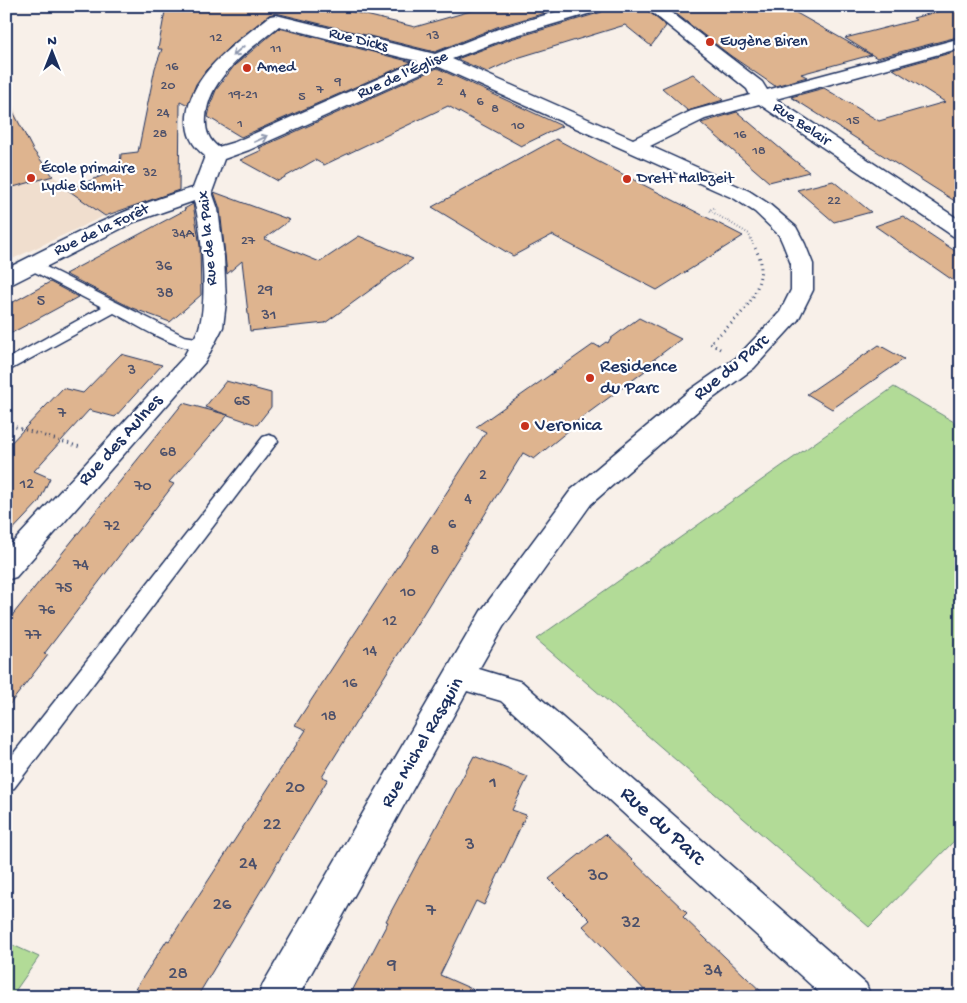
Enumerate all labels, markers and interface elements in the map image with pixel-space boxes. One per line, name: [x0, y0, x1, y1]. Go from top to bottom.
street label: Rue Dicks: [326, 24, 391, 58]
north arrow: [28, 28, 78, 78]
house number: 13: [426, 28, 439, 45]
house number: 12: [209, 30, 222, 47]
text: N: [47, 33, 57, 50]
place label: Eugène Biren: [720, 33, 808, 52]
marker: Eugène Biren: [704, 36, 716, 48]
house number: 11: [269, 41, 282, 58]
one-way arrow: [232, 46, 245, 57]
street label: Rue de l'Église: [355, 47, 452, 104]
house number: 16: [165, 59, 179, 76]
place label: Amed: [257, 59, 297, 78]
marker: Amed: [241, 62, 253, 74]
house number: 9: [333, 74, 342, 91]
house number: 2: [437, 74, 444, 91]
house number: 20: [161, 78, 175, 95]
house number: 7: [315, 82, 324, 99]
house number: 4: [460, 85, 467, 102]
house number: 19-21: [227, 87, 258, 104]
house number: 5: [298, 89, 306, 106]
house number: 6: [476, 94, 484, 111]
street label: Rue Belair: [768, 99, 835, 152]
house number: 8: [491, 101, 499, 118]
house number: 24: [156, 105, 170, 122]
house number: 15: [845, 113, 860, 130]
house number: 1: [236, 116, 243, 133]
house number: 10: [510, 118, 525, 135]
house number: 28: [153, 126, 168, 143]
house number: 16: [733, 127, 747, 144]
one-way arrow: [253, 133, 268, 143]
house number: 18: [751, 143, 766, 160]
place label: École primaire Lydie Schmit: [41, 160, 136, 197]
house number: 32: [142, 165, 157, 182]
place label: Drett Halbzeit: [636, 170, 735, 189]
marker: École primaire Lydie Schmit: [25, 172, 37, 184]
marker: Drett Halbzeit: [621, 173, 633, 185]
street label: Rue de la Paix: [195, 189, 223, 286]
house number: 22: [827, 193, 841, 210]
street label: Rue de la Forêt: [52, 200, 154, 261]
house number: 34A: [171, 226, 195, 243]
house number: 27: [241, 233, 256, 250]
house number: 36: [155, 258, 173, 277]
house number: 29: [257, 282, 273, 301]
house number: 38: [155, 285, 174, 304]
house number: 5: [37, 293, 45, 312]
house number: 31: [261, 307, 276, 326]
street label: Rue du Parc: [689, 329, 775, 406]
place label: Residence du Parc: [600, 356, 677, 401]
house number: 3: [127, 362, 136, 381]
marker: Residence du Parc: [584, 372, 596, 384]
street label: Rue des Aulnes: [74, 390, 169, 492]
house number: 65: [234, 393, 250, 412]
house number: 7: [57, 405, 67, 424]
place label: Veronica: [534, 415, 604, 438]
marker: Veronica: [519, 420, 531, 432]
house number: 68: [160, 444, 177, 463]
house number: 2: [479, 467, 487, 486]
house number: 12: [19, 476, 34, 495]
house number: 70: [133, 478, 152, 497]
house number: 4: [464, 491, 472, 510]
house number: 6: [448, 516, 457, 535]
house number: 72: [103, 518, 120, 537]
house number: 8: [431, 542, 440, 561]
house number: 74: [72, 557, 89, 576]
house number: 75: [55, 580, 72, 599]
house number: 10: [399, 584, 416, 603]
house number: 76: [38, 602, 56, 621]
house number: 12: [382, 613, 397, 632]
house number: 77: [24, 627, 42, 646]
house number: 14: [362, 643, 377, 662]
street label: Rue Michel Rasquin: [376, 674, 470, 812]
house number: 16: [342, 675, 358, 694]
house number: 18: [320, 708, 337, 727]
house number: 1: [488, 772, 497, 795]
house number: 20: [285, 777, 305, 800]
street label: Rue du Parc: [614, 782, 711, 873]
house number: 22: [263, 814, 281, 837]
house number: 3: [464, 834, 475, 857]
house number: 24: [239, 853, 257, 876]
house number: 30: [587, 865, 609, 888]
house number: 26: [213, 894, 232, 917]
house number: 7: [425, 900, 437, 923]
house number: 32: [620, 912, 641, 935]
house number: 9: [386, 954, 397, 977]
house number: 34: [703, 960, 722, 983]
house number: 28: [168, 963, 188, 986]

